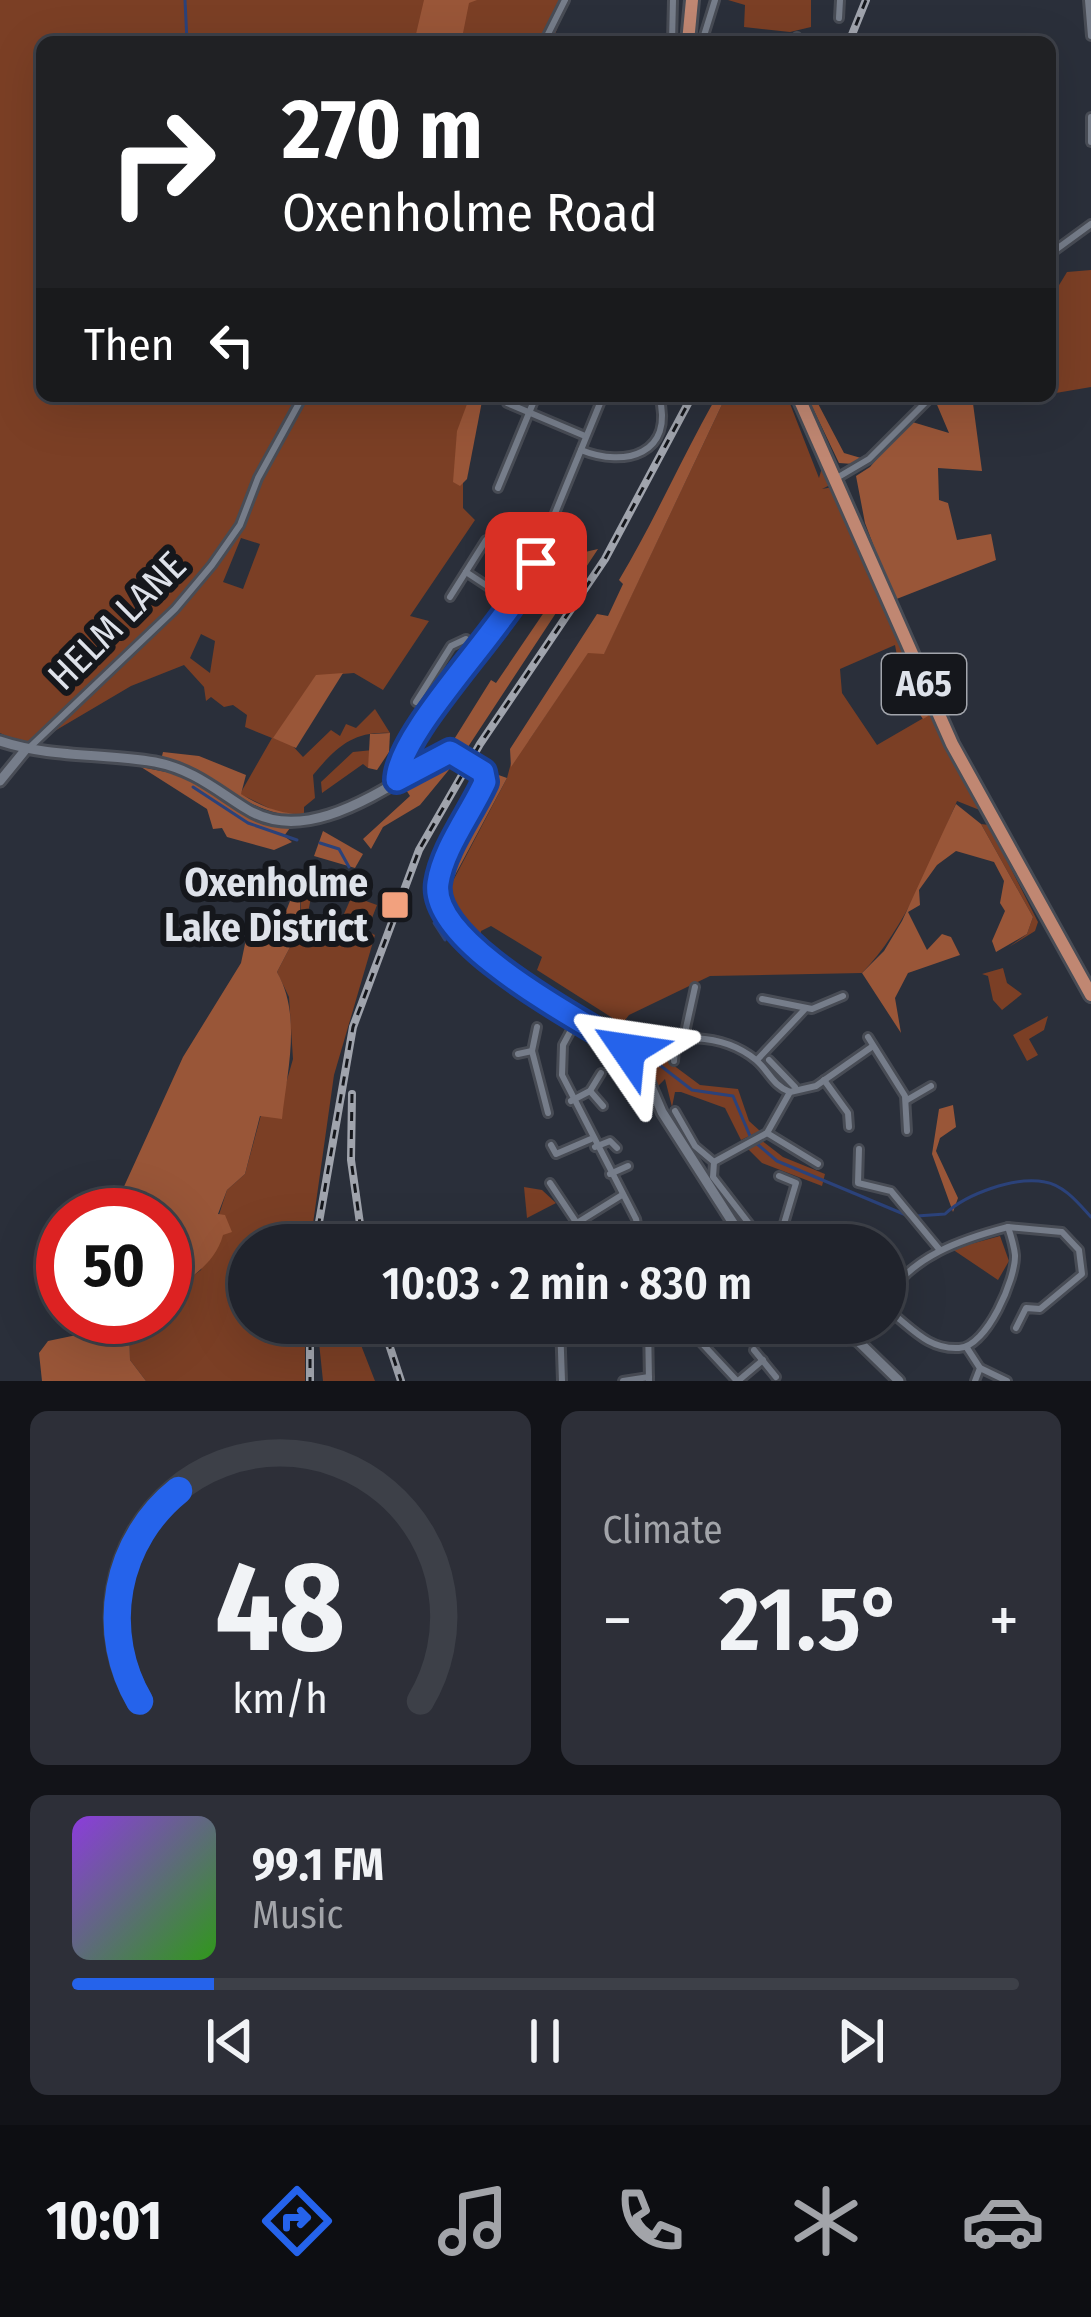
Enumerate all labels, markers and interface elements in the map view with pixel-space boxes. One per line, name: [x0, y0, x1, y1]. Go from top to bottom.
text: 270 m: [282, 79, 483, 180]
icon: right: [84, 84, 240, 240]
text: Oxenholme Road: [282, 181, 658, 245]
icon: left: [199, 312, 265, 378]
text: Then: [84, 318, 175, 372]
pin: [485, 512, 587, 614]
icon: arrive: [503, 530, 569, 596]
street label: HELM LANE: [39, 543, 195, 699]
road number: A65: [882, 654, 966, 714]
place label: Oxenholme Lake District: [164, 860, 369, 951]
marker: Oxenholme Lake District: [379, 889, 411, 921]
position arrow: [565, 987, 691, 1113]
speed limit sign: 50: [36, 1188, 192, 1344]
text: 10:03 · 2 min · 830 m: [382, 1257, 752, 1311]
text: Climate: [603, 1507, 723, 1553]
text: 48: [215, 1533, 345, 1683]
text: 21.5°: [719, 1566, 902, 1674]
text: −: [603, 1581, 632, 1660]
text: +: [989, 1581, 1019, 1660]
text: km/h: [232, 1673, 328, 1724]
text: 99.1 FM: [252, 1838, 384, 1892]
text: Music: [252, 1892, 343, 1938]
icon: previous: [197, 2008, 263, 2074]
icon: pause: [512, 2008, 578, 2074]
icon: next: [828, 2008, 894, 2074]
icon: directions: [255, 2179, 339, 2263]
icon: music: [431, 2179, 515, 2263]
icon: phone: [608, 2179, 692, 2263]
icon: climate: [784, 2179, 868, 2263]
icon: car: [961, 2179, 1045, 2263]
text: 10:01: [46, 2189, 162, 2253]

